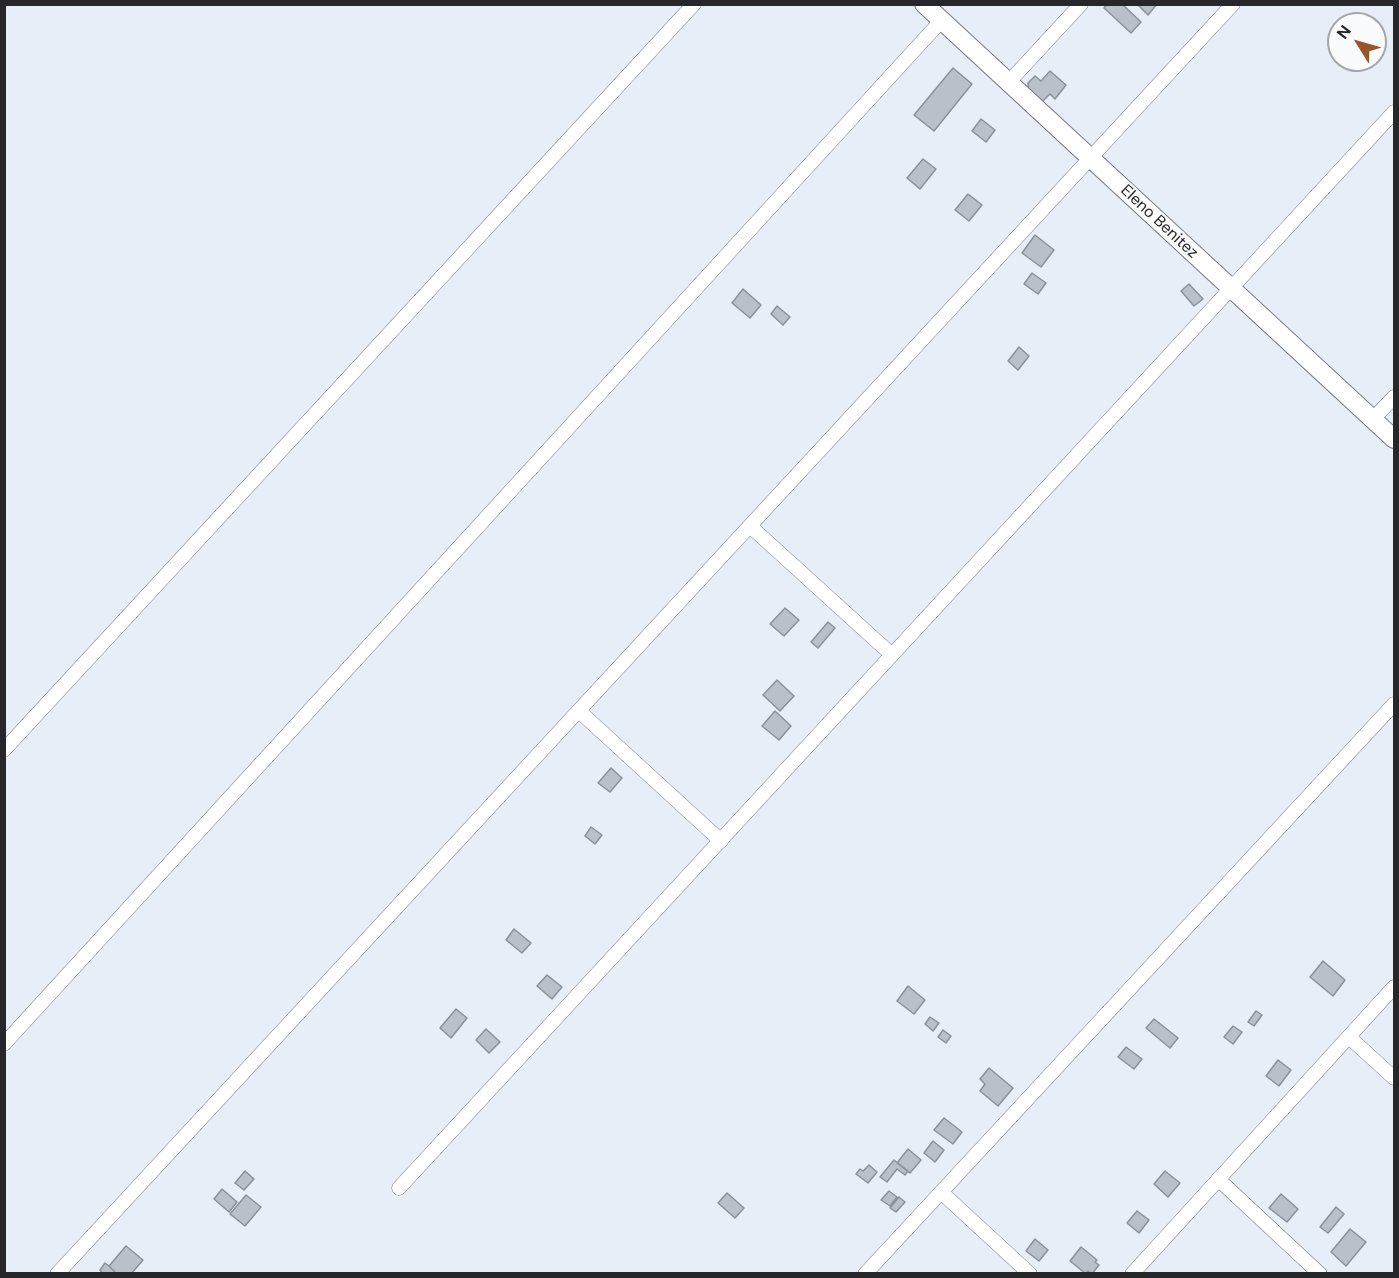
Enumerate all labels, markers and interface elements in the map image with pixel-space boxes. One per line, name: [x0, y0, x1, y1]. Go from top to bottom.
north arrow: [1327, 12, 1387, 72]
text: N: [1332, 21, 1356, 43]
street label: Eleno Benitez: [1116, 181, 1202, 263]

